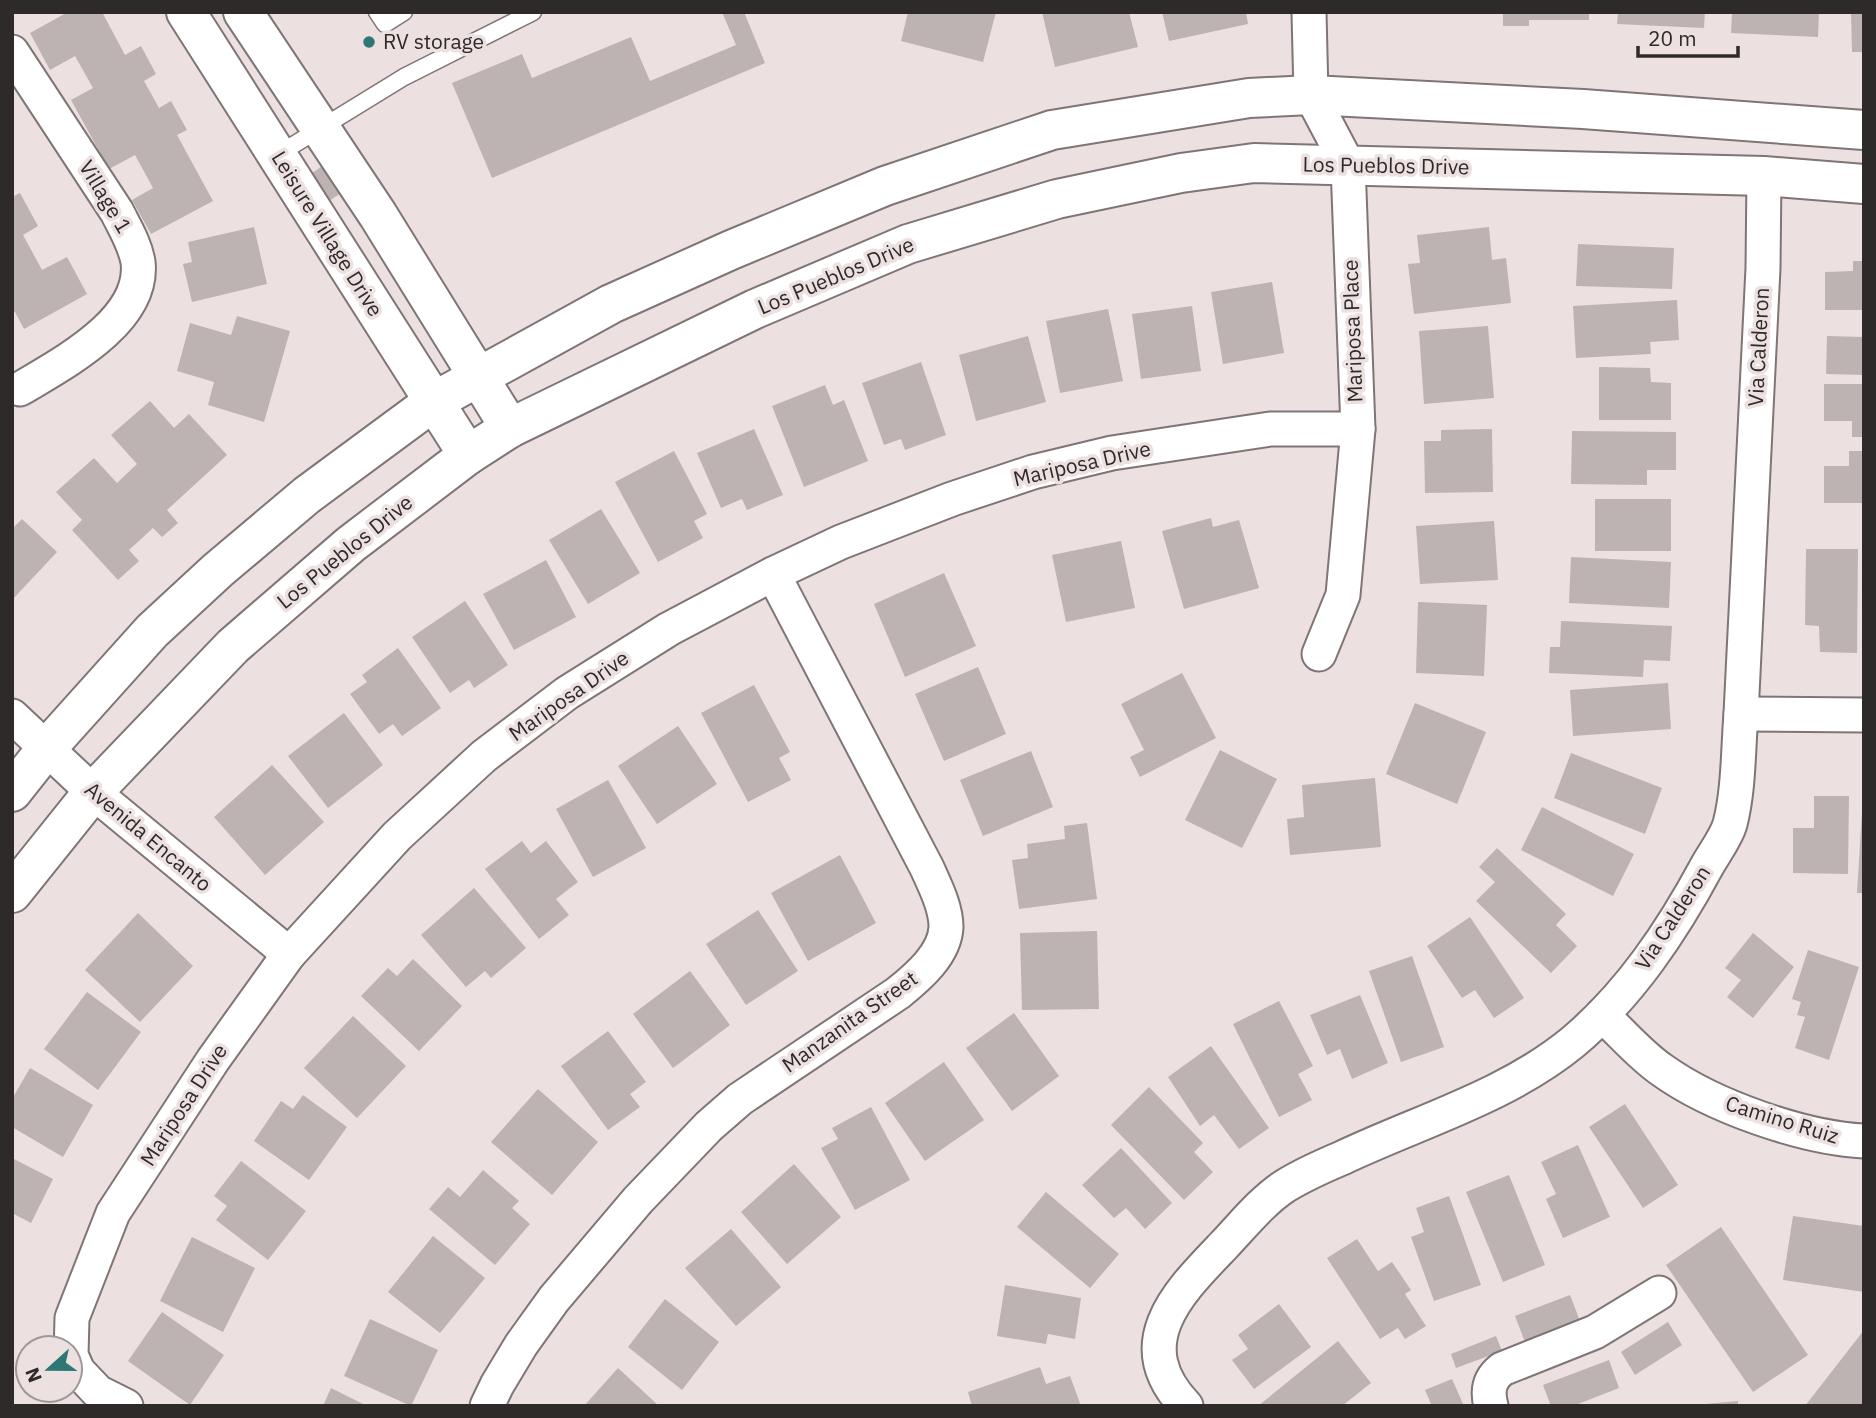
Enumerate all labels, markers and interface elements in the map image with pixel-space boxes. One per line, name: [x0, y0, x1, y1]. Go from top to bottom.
scale bar: [1638, 14, 1738, 58]
text: 20 m: [1648, 24, 1697, 52]
place label: RV storage: [383, 27, 484, 55]
marker: RV storage: [361, 34, 377, 50]
street label: Leisure Village Drive: [266, 145, 390, 321]
street label: Los Pueblos Drive: [1302, 150, 1470, 180]
street label: Village 1: [73, 155, 139, 238]
street label: Los Pueblos Drive: [753, 230, 918, 321]
street label: Mariposa Place: [1336, 259, 1368, 403]
street label: Via Calderon: [1741, 287, 1775, 407]
street label: Mariposa Drive: [1010, 434, 1153, 492]
street label: Los Pueblos Drive: [271, 488, 418, 615]
street label: Mariposa Drive: [503, 643, 634, 747]
street label: Avenida Encanto: [79, 775, 218, 897]
street label: Via Calderon: [1628, 860, 1716, 975]
street label: Manzanita Street: [776, 964, 923, 1078]
street label: Mariposa Drive: [133, 1038, 233, 1171]
street label: Camino Ruiz: [1722, 1089, 1842, 1150]
north arrow: [14, 1334, 84, 1404]
text: N: [19, 1364, 47, 1386]

